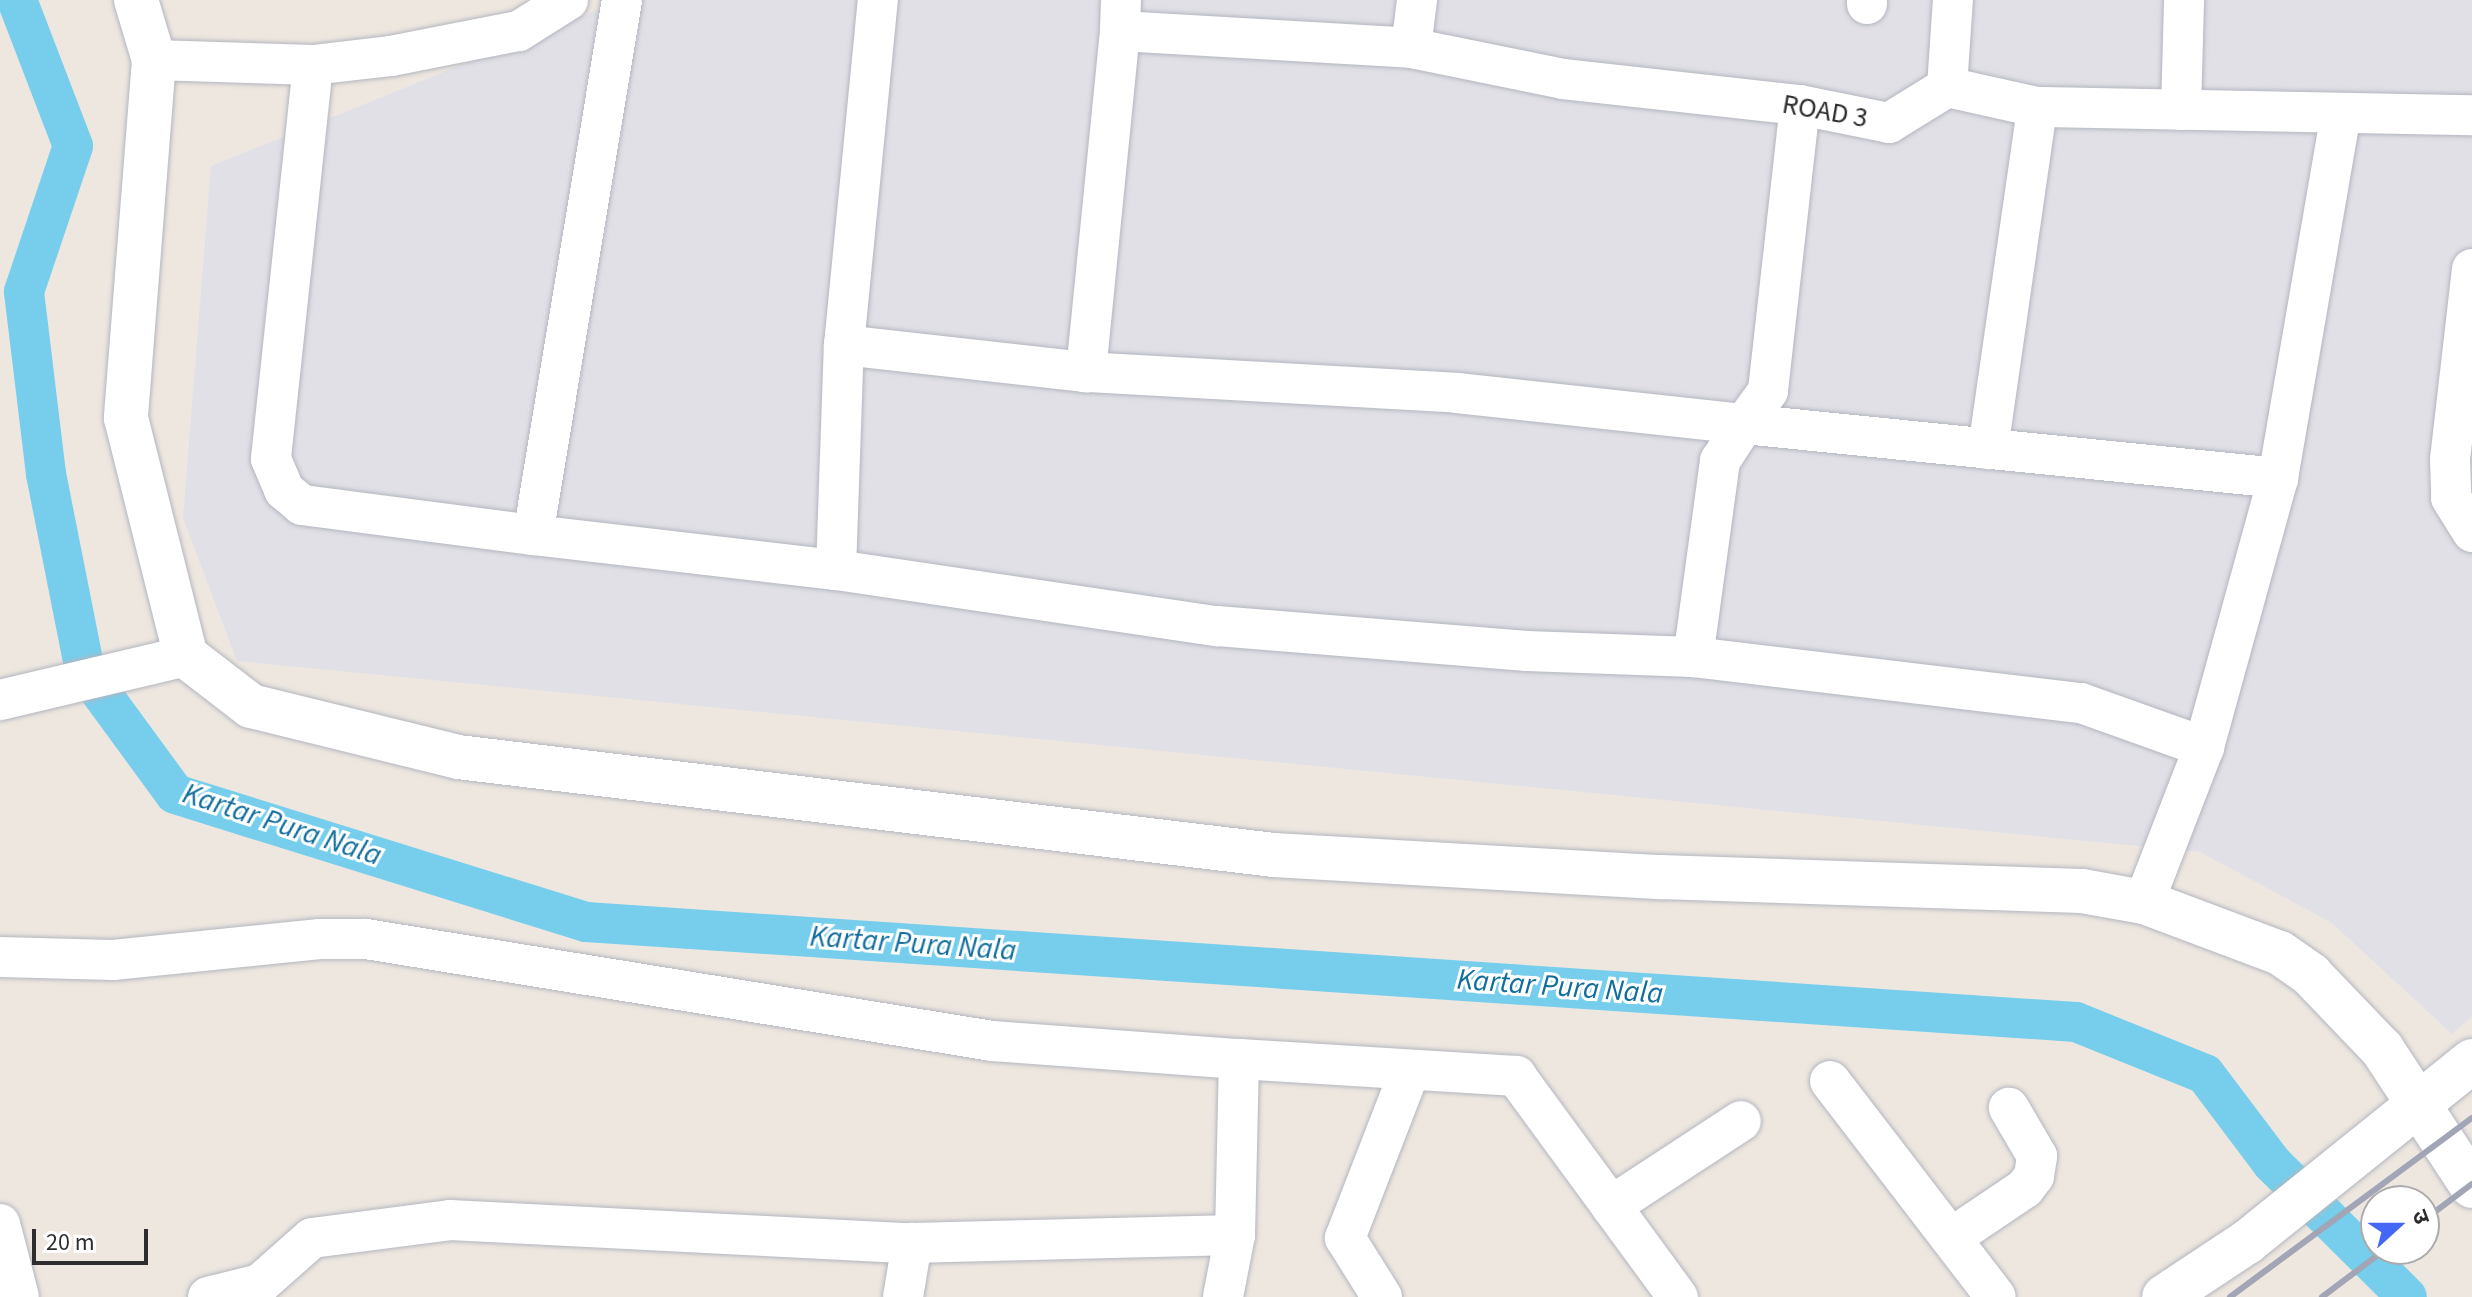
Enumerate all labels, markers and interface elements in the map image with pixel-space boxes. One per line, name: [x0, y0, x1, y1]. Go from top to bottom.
street label: ROAD 3: [1780, 87, 1870, 135]
water label: Kartar Pura Nala: [178, 776, 386, 874]
water label: Kartar Pura Nala: [809, 919, 1017, 969]
water label: Kartar Pura Nala: [1456, 962, 1664, 1012]
north arrow: [2360, 1185, 2440, 1265]
text: उ: [2403, 1205, 2438, 1229]
scale bar: [36, 1213, 152, 1263]
text: 20 m: [46, 1225, 95, 1260]

